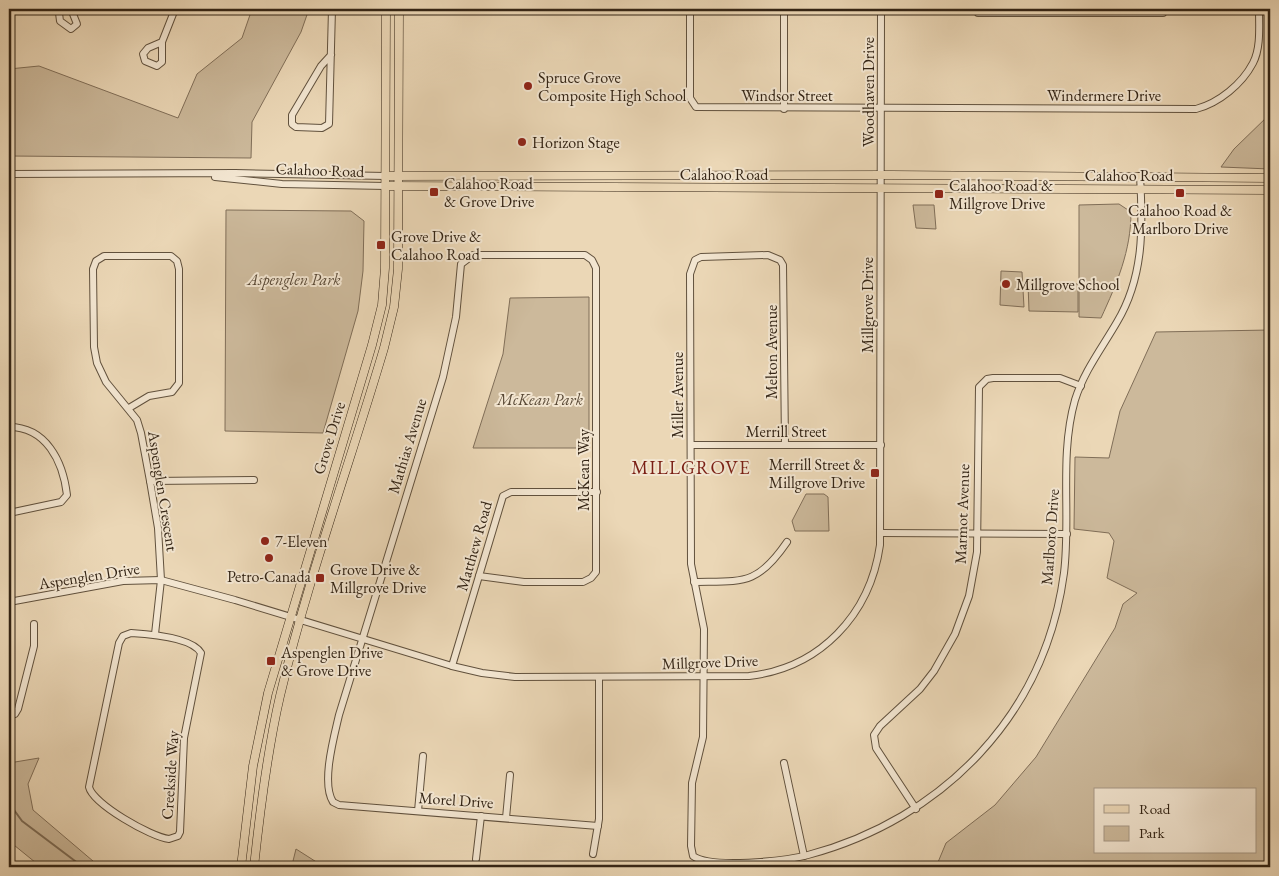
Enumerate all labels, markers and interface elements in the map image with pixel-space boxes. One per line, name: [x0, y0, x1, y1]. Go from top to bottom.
street label: Woodhaven Drive: [858, 37, 879, 147]
place label: Spruce Grove Composite High School: [538, 67, 687, 106]
marker: Spruce Grove Composite High School: [522, 80, 534, 92]
street label: Windsor Street: [741, 85, 833, 106]
street label: Windermere Drive: [1047, 85, 1161, 106]
place label: Horizon Stage: [532, 132, 620, 153]
marker: Horizon Stage: [516, 136, 528, 148]
street label: Calahoo Road: [275, 158, 366, 182]
street label: Calahoo Road: [680, 164, 769, 185]
street label: Calahoo Road: [1085, 165, 1174, 186]
place label: Calahoo Road & Grove Drive: [444, 173, 534, 212]
place label: Calahoo Road & Millgrove Drive: [949, 175, 1053, 214]
marker: Calahoo Road & Grove Drive: [428, 186, 440, 198]
marker: Calahoo Road & Marlboro Drive: [1174, 187, 1186, 199]
marker: Calahoo Road & Millgrove Drive: [933, 188, 945, 200]
place label: Calahoo Road & Marlboro Drive: [1128, 200, 1232, 239]
place label: Grove Drive & Calahoo Road: [391, 226, 481, 265]
marker: Grove Drive & Calahoo Road: [375, 239, 387, 251]
street label: Millgrove Drive: [857, 257, 878, 353]
park label: Aspenglen Park: [247, 269, 341, 290]
place label: Millgrove School: [1016, 274, 1120, 295]
marker: Millgrove School: [1000, 278, 1012, 290]
street label: Melton Avenue: [761, 305, 782, 399]
street label: Miller Avenue: [667, 352, 688, 438]
park label: McKean Park: [496, 389, 584, 410]
street label: Mathias Avenue: [383, 396, 431, 496]
street label: Grove Drive: [308, 399, 350, 477]
street label: Merrill Street: [746, 421, 826, 442]
street label: Aspenglen Crescent: [143, 428, 183, 553]
street label: McKean Way: [573, 428, 594, 511]
place label: Merrill Street & Millgrove Drive: [769, 454, 865, 493]
district label: MILLGROVE: [631, 455, 751, 480]
street label: Marmot Avenue: [950, 463, 974, 565]
marker: Merrill Street & Millgrove Drive: [869, 467, 881, 479]
street label: Marlboro Drive: [1036, 488, 1064, 586]
street label: Matthew Road: [451, 498, 497, 593]
place label: 7-Eleven: [275, 531, 328, 552]
marker: 7-Eleven: [259, 535, 271, 547]
marker: Petro-Canada: [263, 552, 275, 564]
street label: Aspenglen Drive: [36, 558, 141, 595]
place label: Grove Drive & Millgrove Drive: [330, 559, 426, 598]
place label: Petro-Canada: [227, 566, 312, 587]
marker: Grove Drive & Millgrove Drive: [314, 572, 326, 584]
place label: Aspenglen Drive & Grove Drive: [280, 642, 383, 681]
street label: Millgrove Drive: [662, 650, 758, 674]
marker: Aspenglen Drive & Grove Drive: [265, 655, 277, 667]
street label: Creekside Way: [156, 729, 184, 820]
street label: Morel Drive: [418, 787, 494, 813]
legend: [1094, 788, 1256, 854]
text: Road: [1139, 799, 1171, 818]
text: Park: [1139, 823, 1166, 842]

